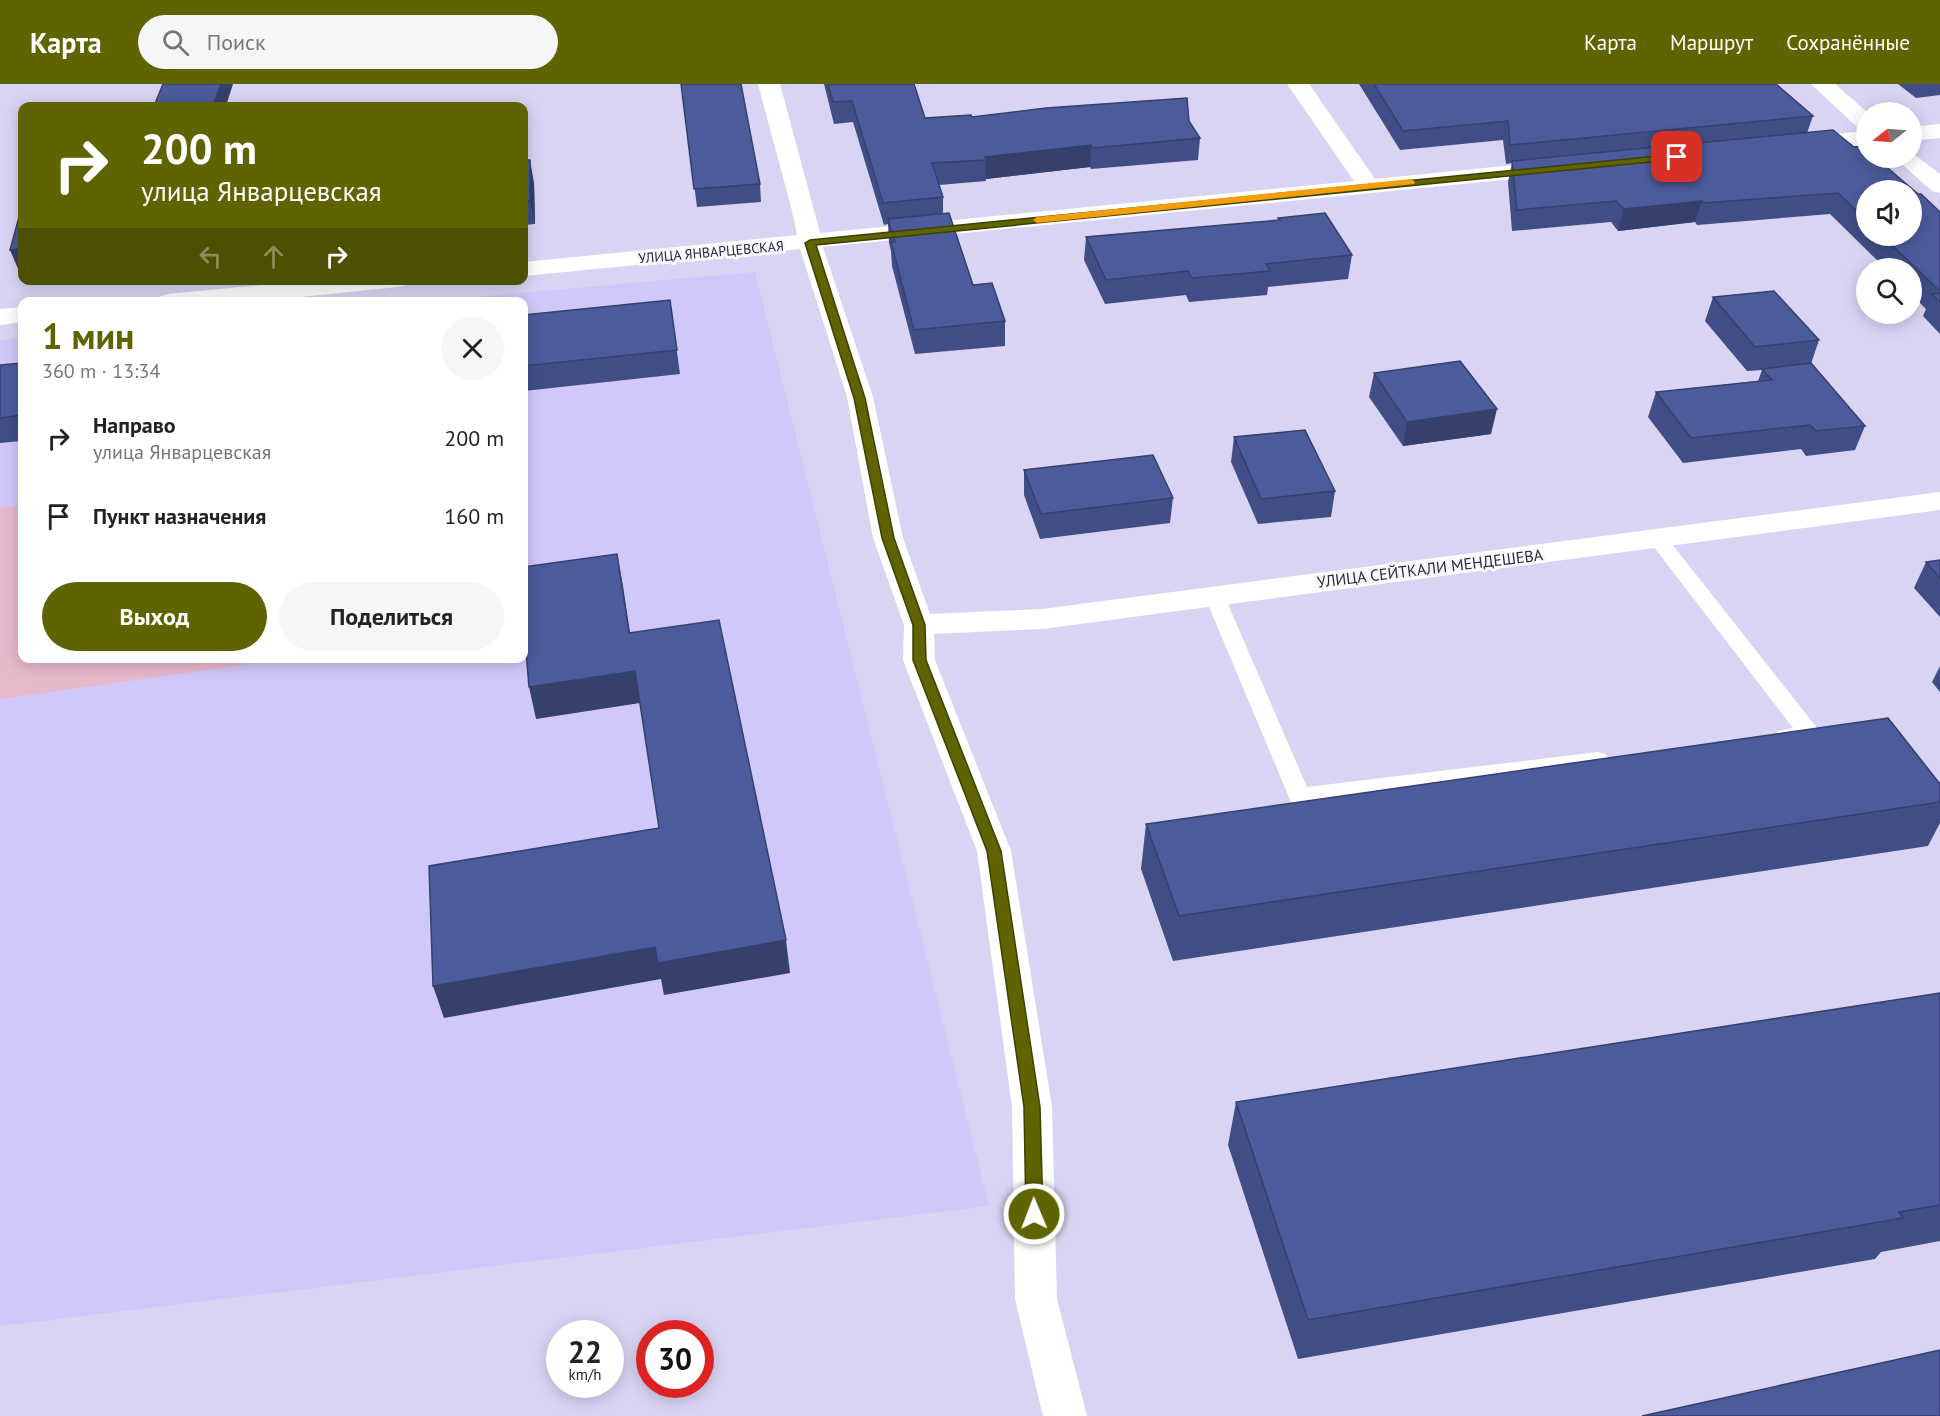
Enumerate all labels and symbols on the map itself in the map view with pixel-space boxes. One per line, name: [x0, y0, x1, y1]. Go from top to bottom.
north arrow: [1856, 102, 1922, 168]
pin: [1651, 131, 1702, 182]
street label: УЛИЦА ЯНВАРЦЕВСКАЯ: [637, 237, 785, 267]
street label: УЛИЦА СЕЙТКАЛИ МЕНДЕШЕВА: [1316, 544, 1545, 592]
position arrow: [1002, 1182, 1066, 1246]
speed limit sign: 30: [636, 1320, 714, 1398]

